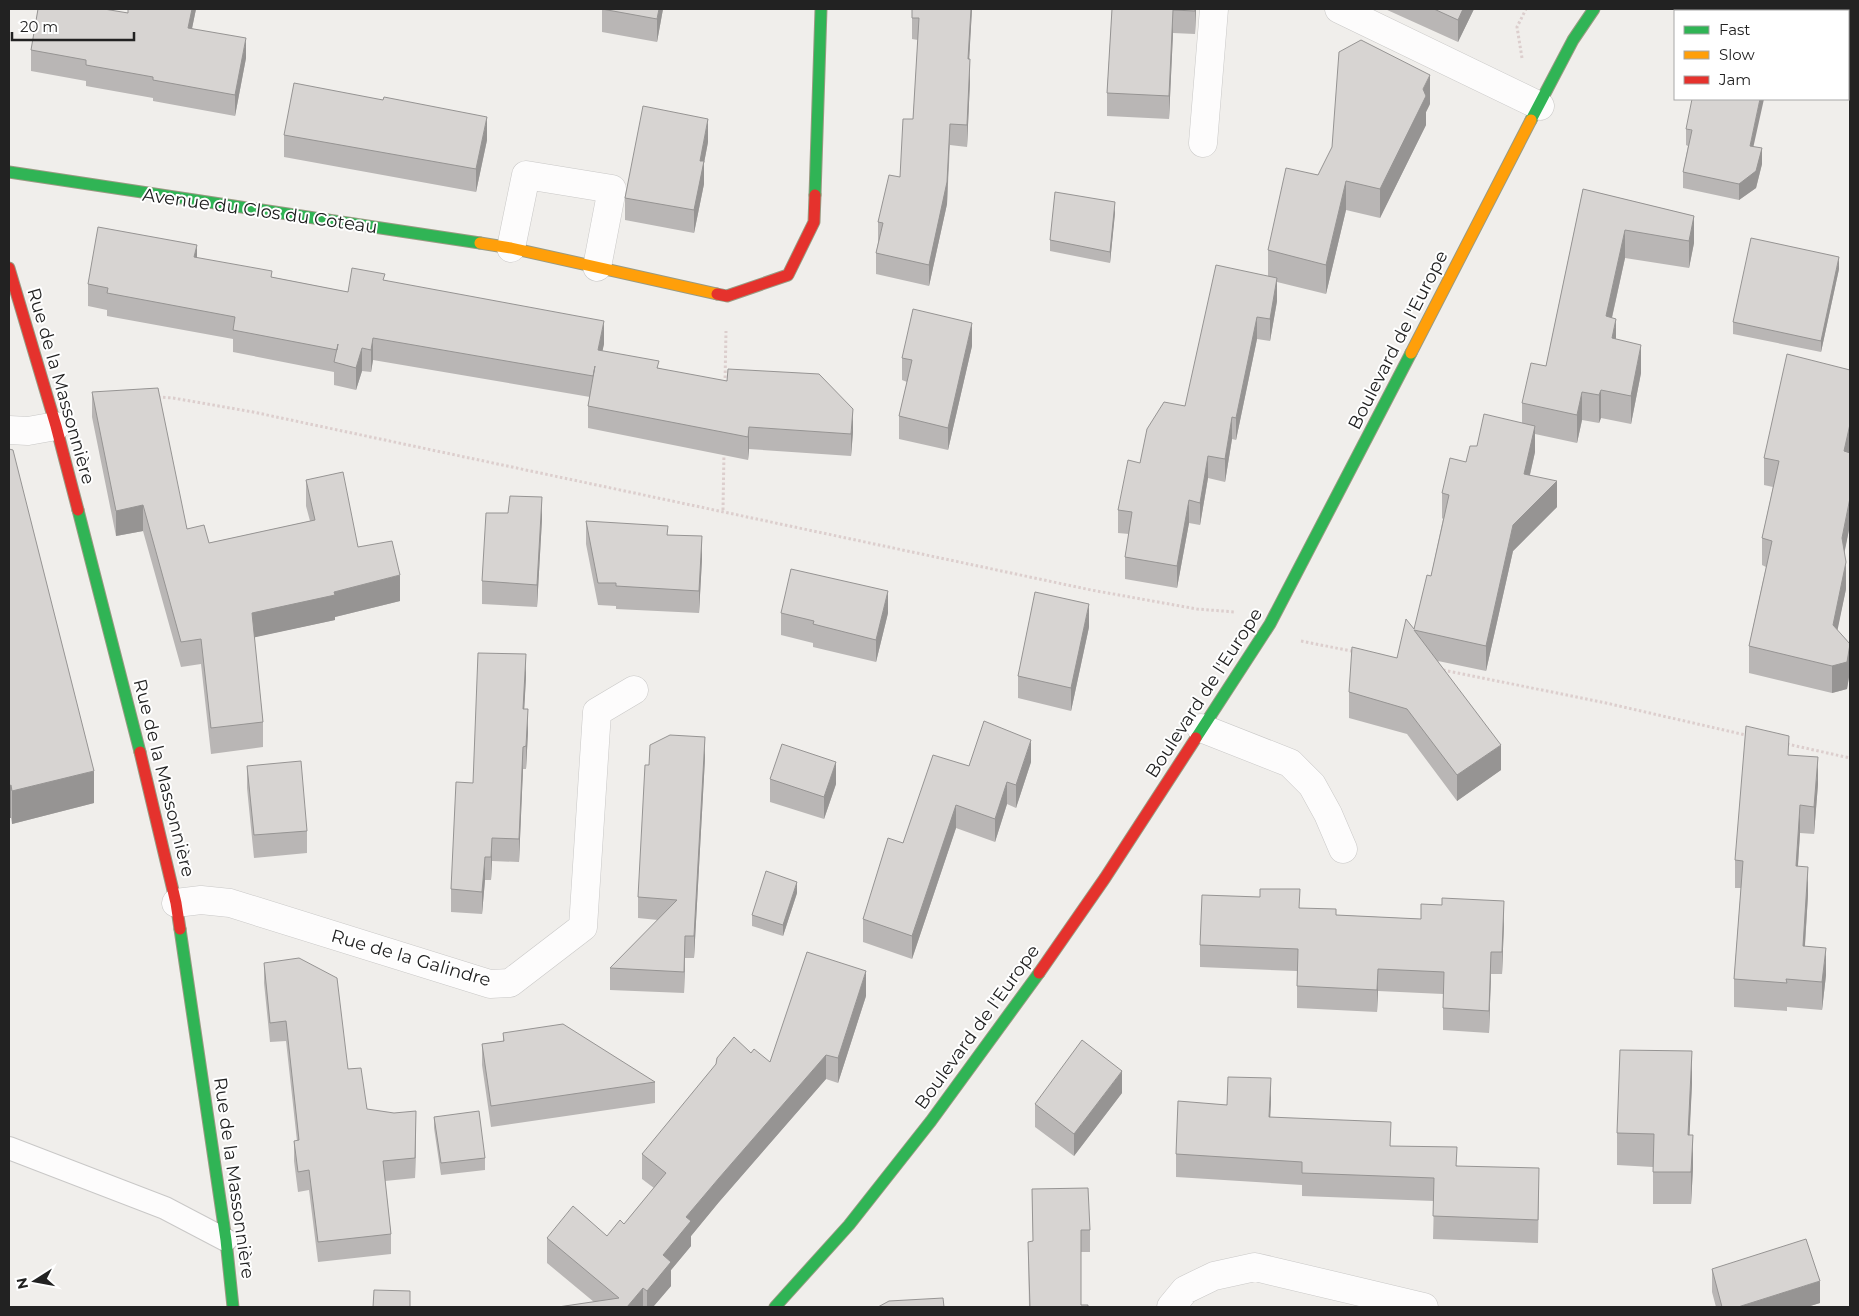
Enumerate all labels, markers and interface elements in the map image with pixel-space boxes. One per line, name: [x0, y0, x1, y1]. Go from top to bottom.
scale bar: [12, 10, 135, 42]
legend: [1674, 10, 1849, 100]
text: 20 m: [20, 17, 58, 36]
text: Fast: [1719, 20, 1750, 39]
text: Slow: [1719, 45, 1755, 64]
text: Jam: [1718, 70, 1751, 89]
street label: Avenue du Clos du Coteau: [141, 184, 379, 238]
street label: Boulevard de l'Europe: [1343, 247, 1453, 433]
street label: Rue de la Massonnière: [22, 285, 100, 487]
street label: Boulevard de l'Europe: [1141, 604, 1267, 782]
street label: Rue de la Massonnière: [129, 677, 199, 879]
street label: Rue de la Galindre: [329, 925, 494, 991]
street label: Boulevard de l'Europe: [910, 940, 1044, 1114]
street label: Rue de la Massonnière: [209, 1076, 259, 1280]
north arrow: [10, 1256, 60, 1306]
text: N: [12, 1276, 32, 1291]

